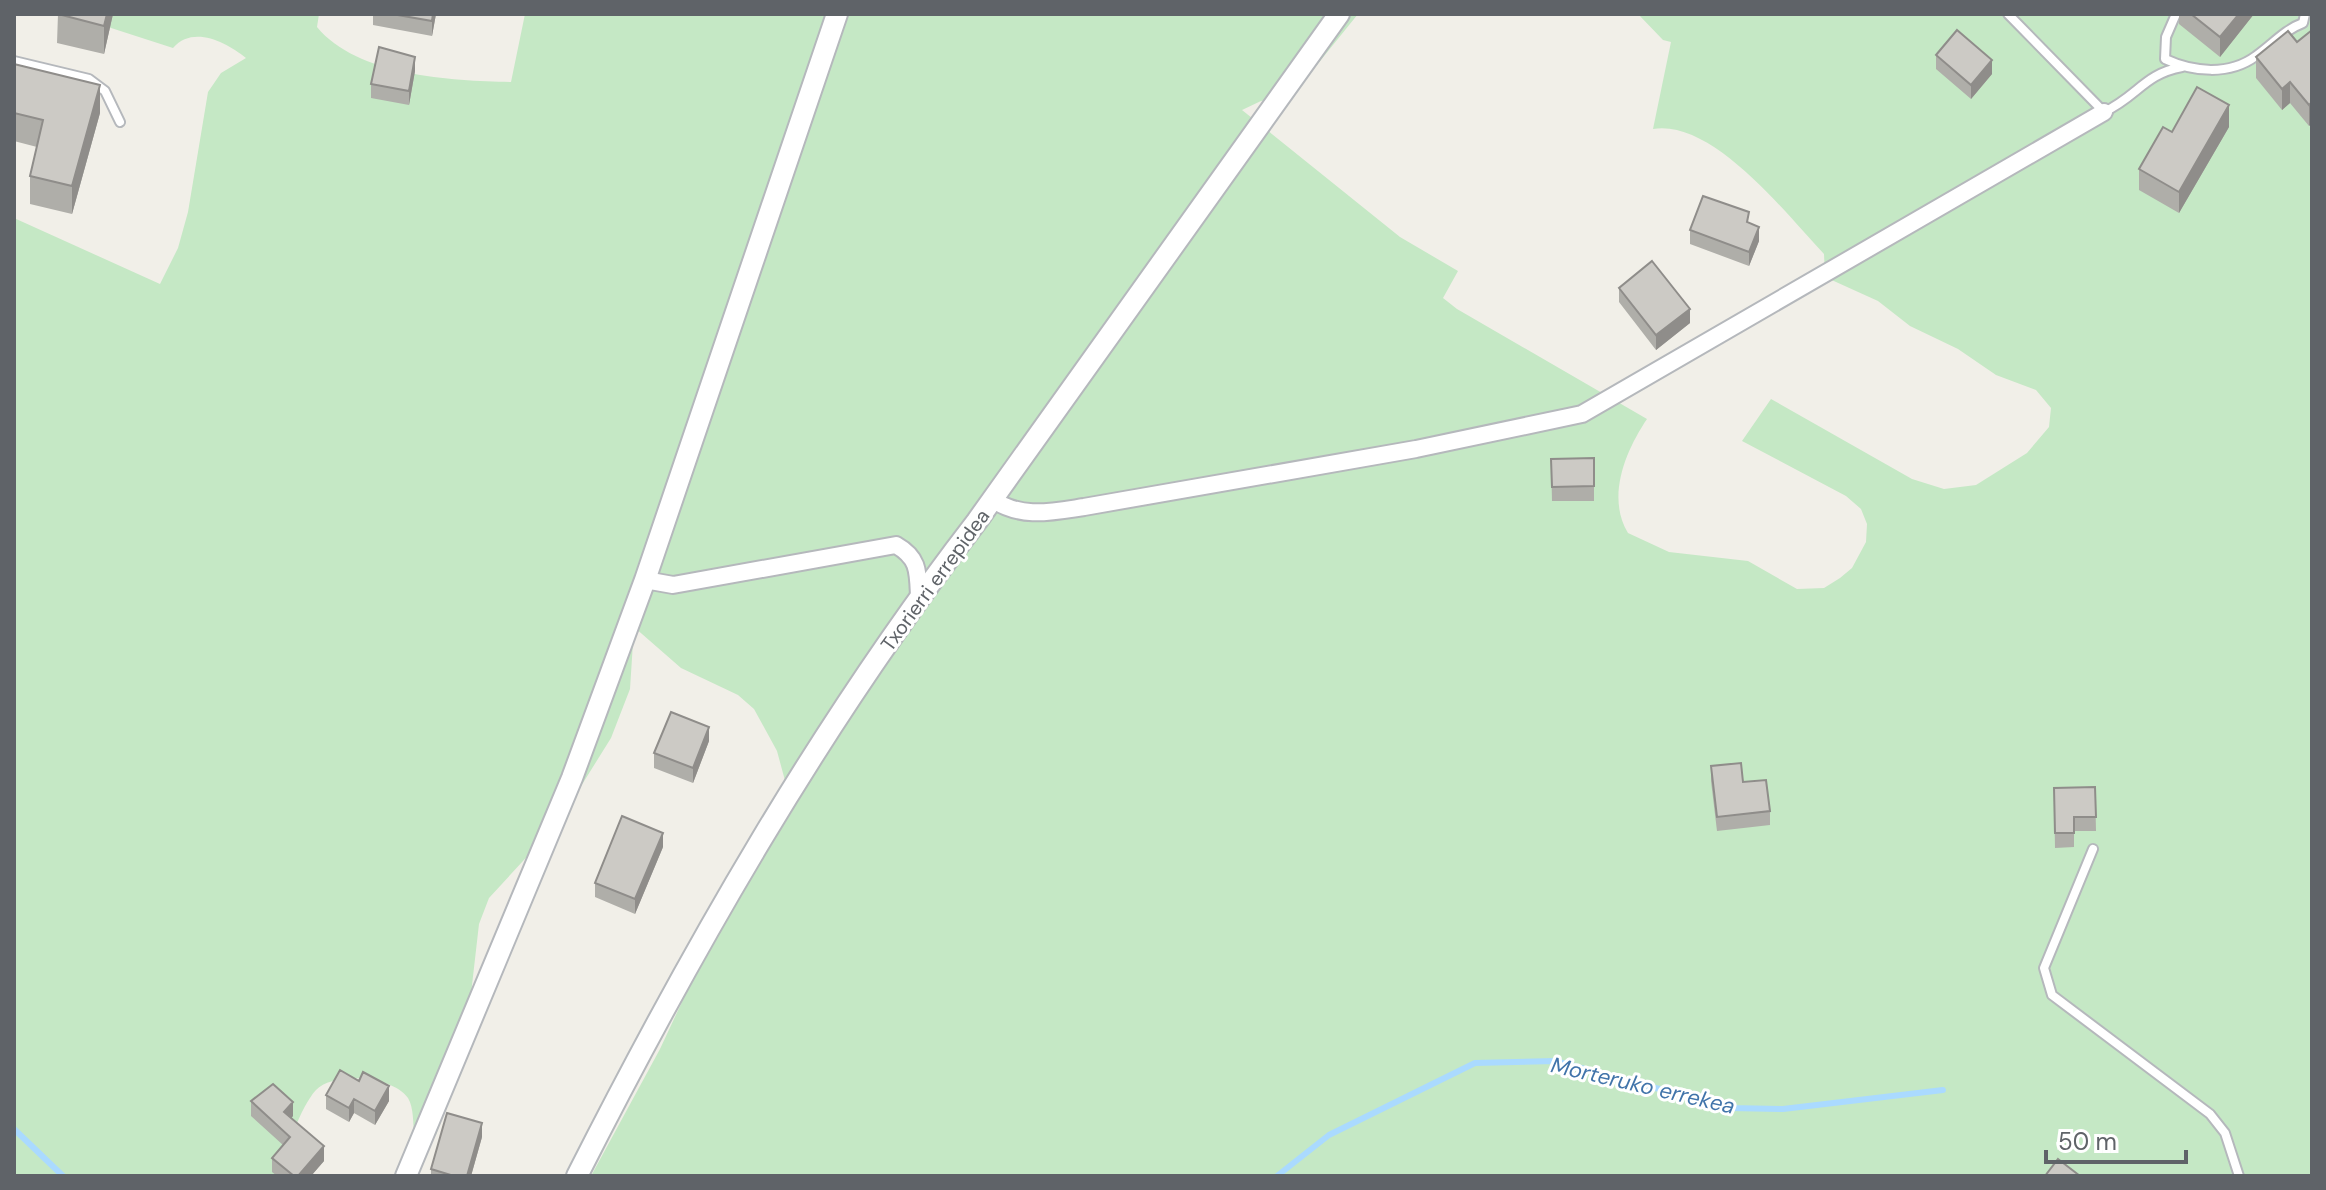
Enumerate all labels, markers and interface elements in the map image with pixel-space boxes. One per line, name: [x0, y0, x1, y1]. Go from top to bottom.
street label: Txorierri errepidea: [875, 504, 995, 656]
water label: Morteruko errekea: [1548, 1050, 1738, 1121]
scale bar: [2046, 1114, 2186, 1164]
text: 50 m: [2058, 1126, 2117, 1157]

